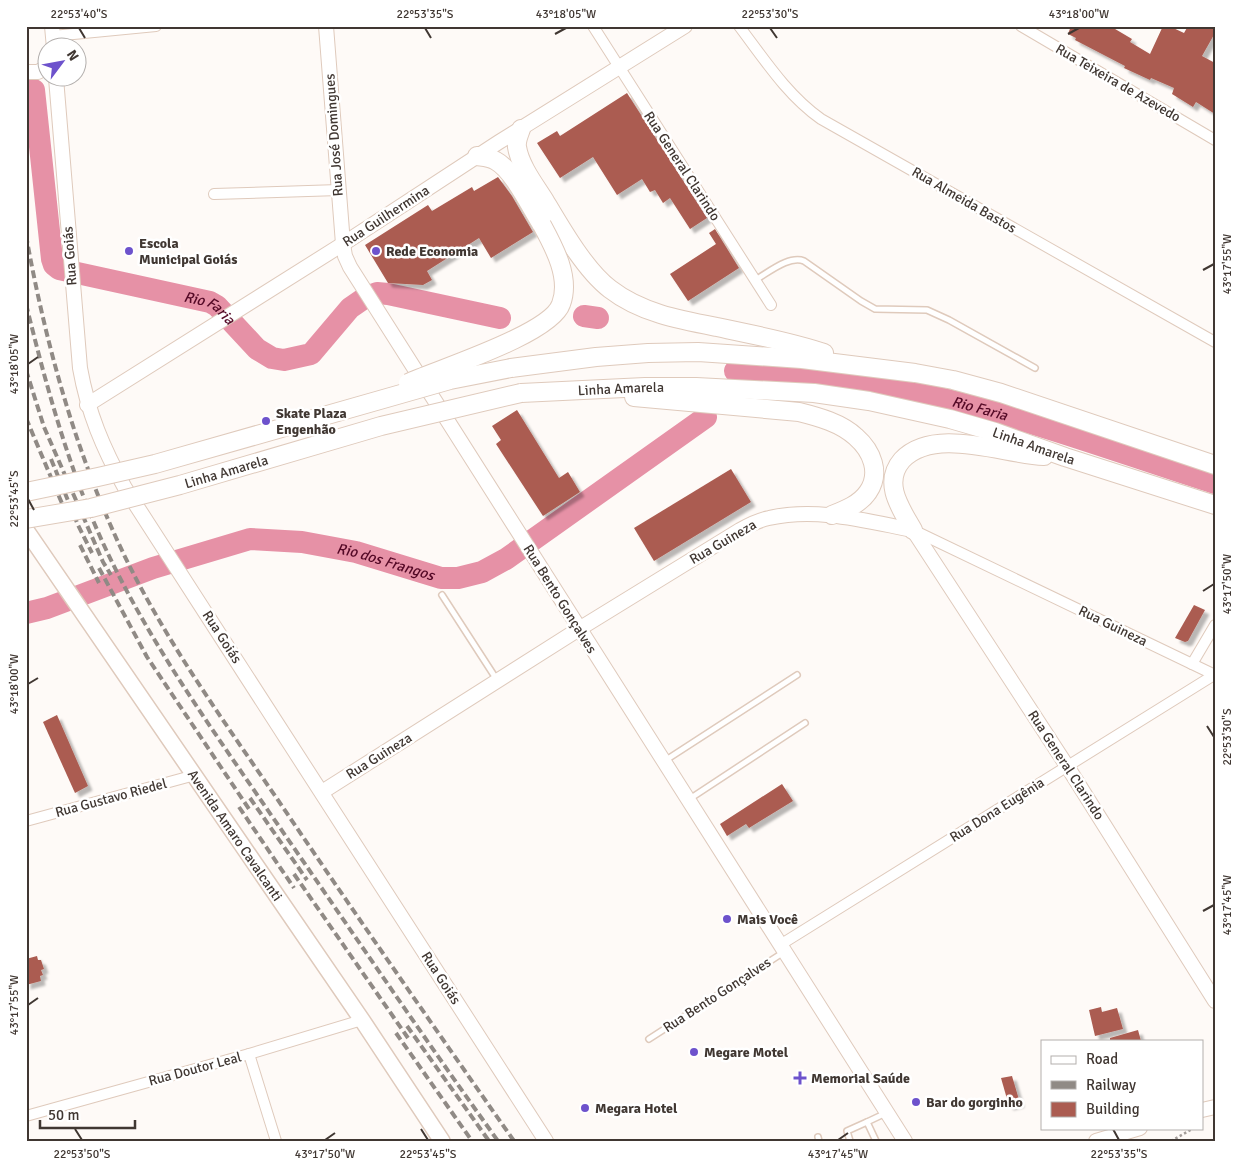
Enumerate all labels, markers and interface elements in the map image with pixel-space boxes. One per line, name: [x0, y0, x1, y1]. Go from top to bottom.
text: 22°53'40"S: [50, 7, 108, 22]
text: 22°53'35"S: [396, 7, 454, 22]
text: 43°18'05"W: [536, 7, 596, 22]
text: 22°53'30"S: [741, 7, 799, 22]
text: 43°18'00"W: [1049, 7, 1109, 22]
north arrow: [38, 38, 88, 88]
street label: Rua Teixeira de Azevedo: [1053, 40, 1183, 126]
text: N: [63, 47, 82, 64]
street label: Rua José Domingues: [321, 73, 347, 197]
street label: Rua General Clarindo: [640, 108, 724, 224]
street label: Rua Almeida Bastos: [909, 163, 1019, 237]
street label: Rua Guilhermina: [339, 182, 433, 250]
street label: Rua Goiás: [59, 226, 81, 286]
text: 43°17'55"W: [1220, 234, 1235, 294]
place label: Escola Municipal Goiás: [139, 235, 237, 268]
place label: Rede Economia: [386, 243, 478, 260]
marker: Escola Municipal Goiás: [123, 245, 135, 257]
marker: Rede Economia: [370, 245, 382, 257]
water label: Rio Faria: [182, 288, 239, 329]
text: 43°18'05"W: [7, 334, 22, 394]
street label: Linha Amarela: [577, 378, 664, 399]
water label: Rio Faria: [950, 392, 1010, 425]
place label: Skate Plaza Engenhão: [276, 405, 347, 438]
marker: Skate Plaza Engenhão: [260, 415, 272, 427]
street label: Linha Amarela: [990, 423, 1077, 468]
street label: Linha Amarela: [182, 451, 270, 492]
text: 22°53'45"S: [7, 470, 22, 528]
street label: Rua Guineza: [687, 516, 759, 568]
water label: Rio dos Frangos: [335, 540, 438, 585]
street label: Rua Bento Gonçalves: [520, 541, 600, 657]
text: 43°17'50"W: [1220, 554, 1235, 614]
street label: Rua Guineza: [1076, 602, 1150, 650]
street label: Rua Goiás: [199, 608, 245, 666]
text: 43°18'00"W: [7, 654, 22, 714]
street label: Rua General Clarindo: [1024, 707, 1108, 823]
text: 22°53'30"S: [1220, 708, 1235, 766]
street label: Rua Guineza: [343, 729, 415, 783]
street label: Avenida Amaro Cavalcanti: [184, 766, 286, 904]
street label: Rua Dona Eugênia: [947, 774, 1047, 846]
street label: Rua Gustavo Riedel: [53, 775, 169, 821]
text: 43°17'45"W: [1220, 875, 1235, 935]
place label: Mais Você: [737, 911, 798, 928]
marker: Mais Você: [721, 913, 733, 925]
street label: Rua Goiás: [418, 949, 464, 1007]
street label: Rua Bento Gonçalves: [660, 954, 774, 1036]
text: 43°17'55"W: [7, 975, 22, 1035]
legend: [1041, 1040, 1204, 1130]
place label: Megare Motel: [704, 1044, 789, 1061]
marker: Megare Motel: [688, 1046, 700, 1058]
street label: Rua Doutor Leal: [147, 1048, 243, 1090]
text: Road: [1086, 1050, 1118, 1068]
place label: Memorial Saúde: [811, 1070, 910, 1087]
marker: Memorial Saúde: [793, 1071, 807, 1085]
text: Railway: [1086, 1076, 1136, 1094]
place label: Bar do gorginho: [926, 1094, 1023, 1111]
marker: Bar do gorginho: [910, 1096, 922, 1108]
scale bar: [40, 1097, 135, 1129]
place label: Megara Hotel: [595, 1100, 678, 1117]
text: Building: [1086, 1100, 1140, 1118]
marker: Megara Hotel: [579, 1102, 591, 1114]
text: 50 m: [48, 1106, 79, 1124]
text: 22°53'50"S: [53, 1147, 111, 1162]
text: 43°17'50"W: [295, 1147, 355, 1162]
text: 22°53'45"S: [399, 1147, 457, 1162]
text: 43°17'45"W: [808, 1147, 868, 1162]
text: 22°53'35"S: [1090, 1147, 1148, 1162]

